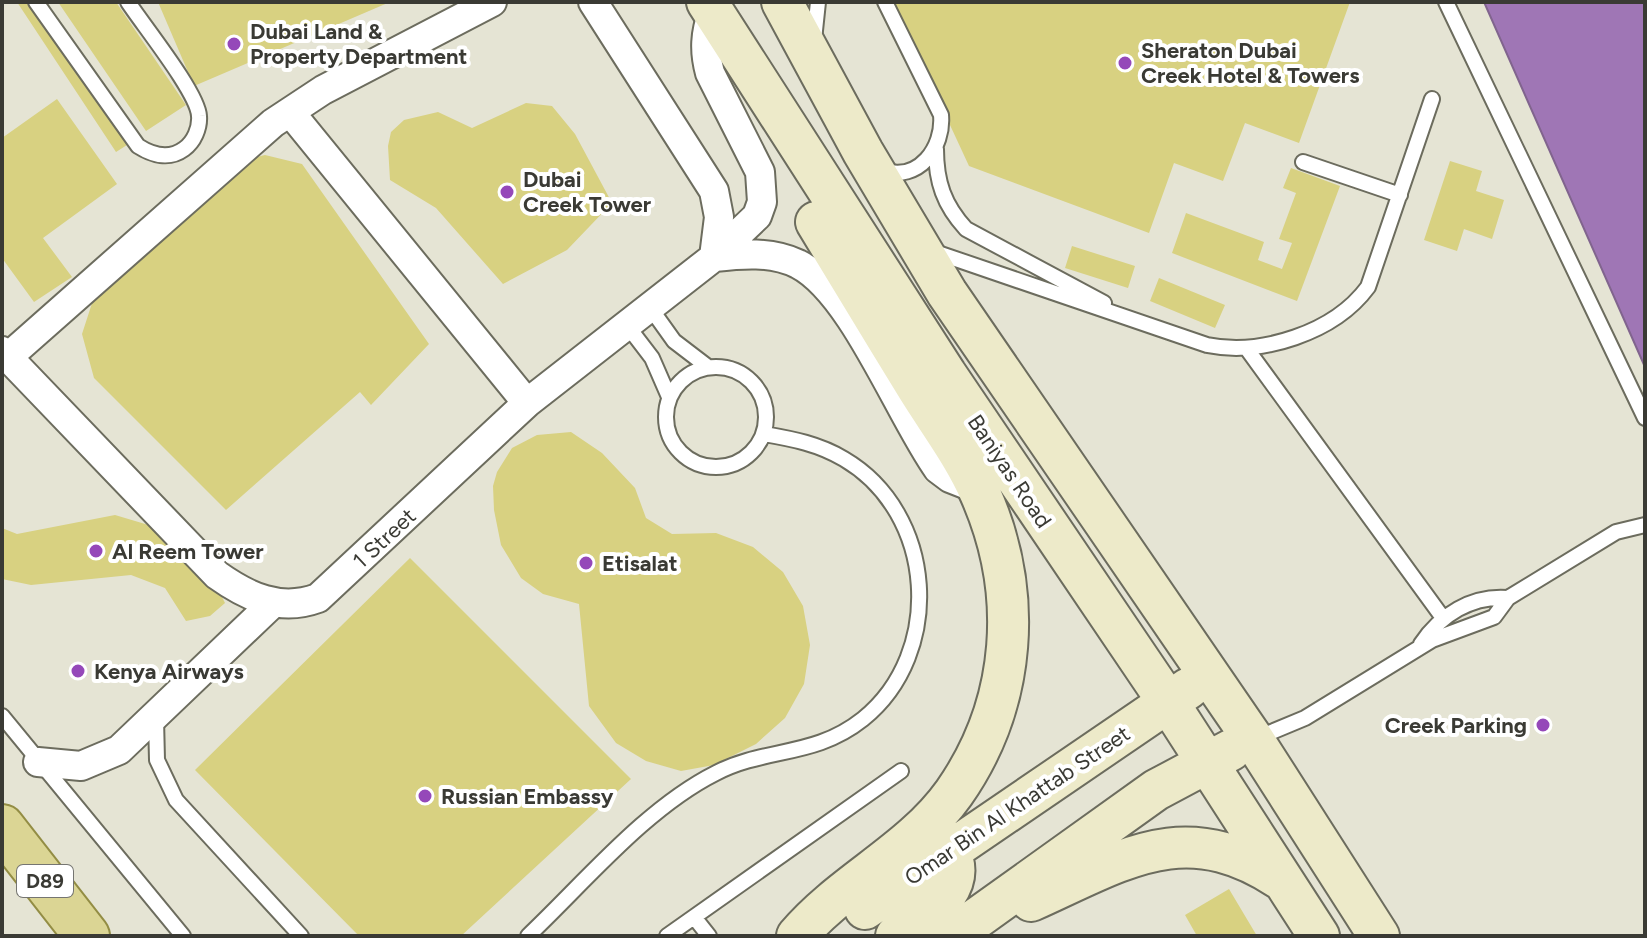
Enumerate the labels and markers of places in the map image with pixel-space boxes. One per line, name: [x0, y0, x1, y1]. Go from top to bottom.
place label: Dubai Land & Property Department: [250, 18, 467, 70]
marker: Dubai Land & Property Department: [225, 35, 243, 53]
place label: Sheraton Dubai Creek Hotel & Towers: [1141, 37, 1359, 89]
marker: Sheraton Dubai Creek Hotel & Towers: [1116, 54, 1134, 72]
place label: Dubai Creek Tower: [523, 166, 652, 218]
marker: Dubai Creek Tower: [498, 183, 516, 201]
place label: Al Reem Tower: [112, 538, 264, 565]
marker: Al Reem Tower: [87, 542, 105, 560]
place label: Etisalat: [602, 550, 678, 577]
marker: Etisalat: [577, 554, 595, 572]
place label: Kenya Airways: [94, 658, 244, 685]
marker: Kenya Airways: [69, 662, 87, 680]
place label: Creek Parking: [1385, 712, 1527, 739]
marker: Creek Parking: [1534, 716, 1552, 734]
place label: Russian Embassy: [441, 783, 614, 810]
marker: Russian Embassy: [416, 787, 434, 805]

